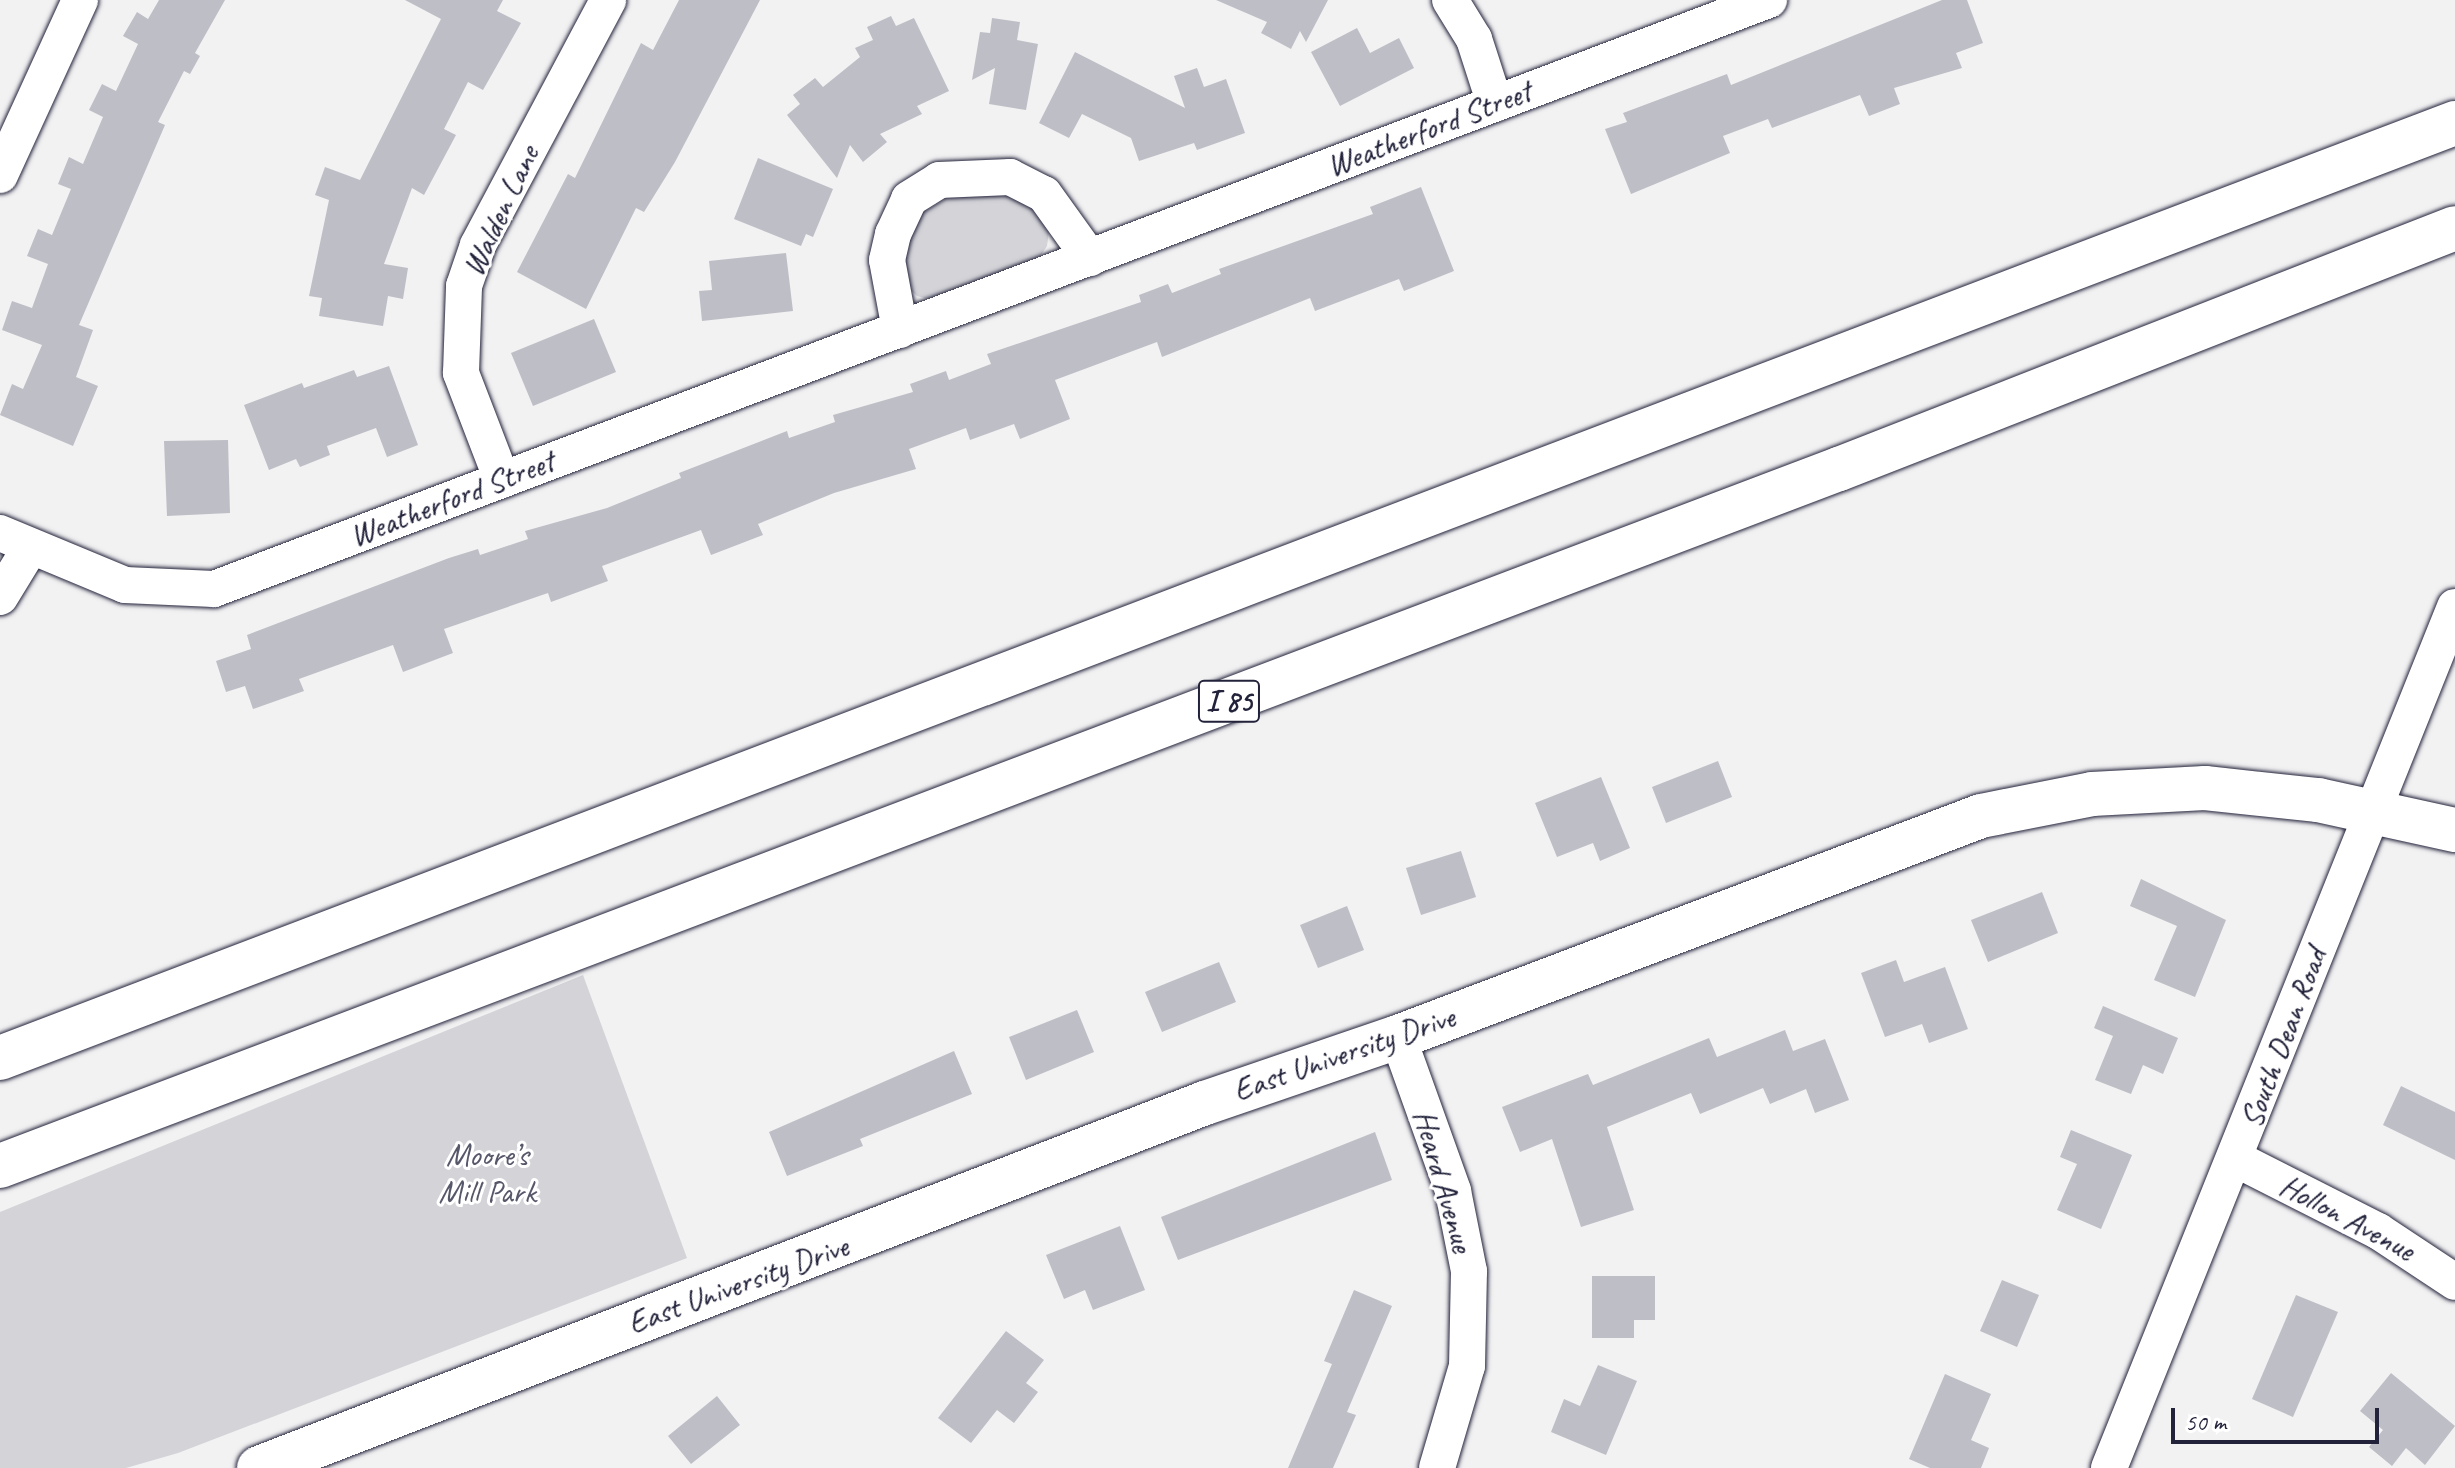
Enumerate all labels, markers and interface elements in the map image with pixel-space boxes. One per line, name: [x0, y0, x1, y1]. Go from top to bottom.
street label: Weatherford Street: [1321, 72, 1537, 186]
street label: Walden Lane: [454, 139, 548, 283]
street label: Weatherford Street: [344, 442, 560, 556]
road number: I 85: [1197, 675, 1261, 727]
street label: South Dean Road: [2232, 943, 2336, 1133]
street label: East University Drive: [1228, 998, 1460, 1110]
street label: Heard Avenue: [1404, 1105, 1482, 1257]
park label: Moore’s Mill Park: [438, 1137, 536, 1212]
street label: Hollon Avenue: [2273, 1167, 2421, 1269]
street label: East University Drive: [622, 1227, 854, 1343]
scale bar: [2175, 1392, 2383, 1442]
text: 50 m: [2185, 1407, 2226, 1437]

